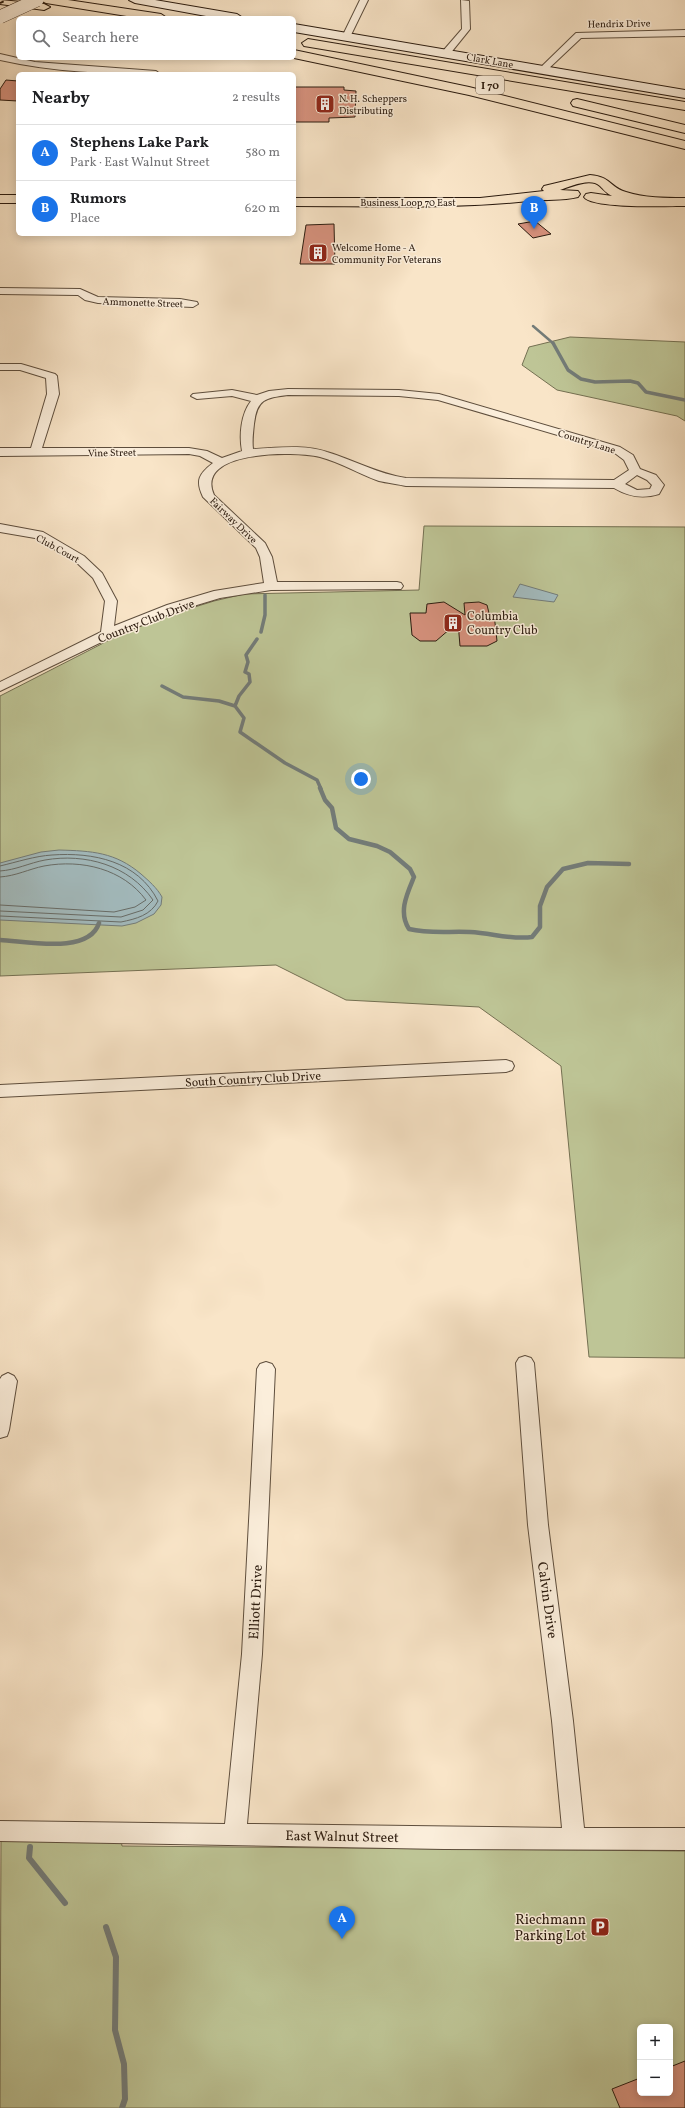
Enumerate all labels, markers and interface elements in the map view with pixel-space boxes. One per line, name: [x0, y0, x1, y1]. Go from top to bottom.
search box: [16, 16, 296, 60]
street label: Hendrix Drive: [588, 16, 651, 32]
icon: search: [30, 27, 52, 49]
text: Search here: [62, 28, 139, 49]
street label: Clark Lane: [465, 50, 515, 72]
road number: I 70: [476, 76, 504, 94]
text: Nearby: [32, 87, 90, 110]
text: 2 results: [232, 89, 280, 107]
place label: N. H. Scheppers Distributing: [339, 92, 407, 118]
building icon: N. H. Scheppers Distributing: [314, 93, 336, 115]
text: Stephens Lake Park: [70, 133, 209, 154]
text: A: [40, 144, 50, 162]
text: 580 m: [245, 144, 280, 162]
text: Park · East Walnut Street: [70, 154, 210, 172]
text: Rumors: [70, 189, 127, 210]
street label: Business Loop 70 East: [360, 196, 456, 210]
pin: B: [521, 196, 547, 229]
text: B: [41, 200, 49, 218]
text: 620 m: [245, 200, 280, 218]
text: Place: [70, 210, 100, 228]
place label: Welcome Home - A Community For Veterans: [332, 241, 441, 267]
building icon: Welcome Home - A Community For Veterans: [307, 242, 329, 264]
street label: Ammonette Street: [102, 295, 184, 311]
street label: Country Lane: [556, 427, 617, 457]
street label: Vine Street: [88, 446, 137, 460]
street label: Fairway Drive: [206, 494, 260, 547]
street label: Club Court: [33, 531, 82, 567]
street label: Country Club Drive: [96, 596, 197, 648]
place label: Columbia Country Club: [467, 609, 538, 639]
building icon: Columbia Country Club: [442, 612, 464, 634]
your location: [351, 769, 371, 789]
street label: South Country Club Drive: [185, 1068, 322, 1092]
street label: Calvin Drive: [532, 1561, 561, 1640]
street label: Elliott Drive: [245, 1564, 268, 1640]
street label: East Walnut Street: [285, 1827, 399, 1848]
pin: A: [329, 1906, 355, 1939]
place label: Riechmann Parking Lot: [515, 1911, 586, 1946]
parking icon: Riechmann Parking Lot: [589, 1916, 611, 1938]
map controls: [637, 2024, 673, 2096]
button: +: [637, 2024, 673, 2060]
button: −: [637, 2060, 673, 2096]

